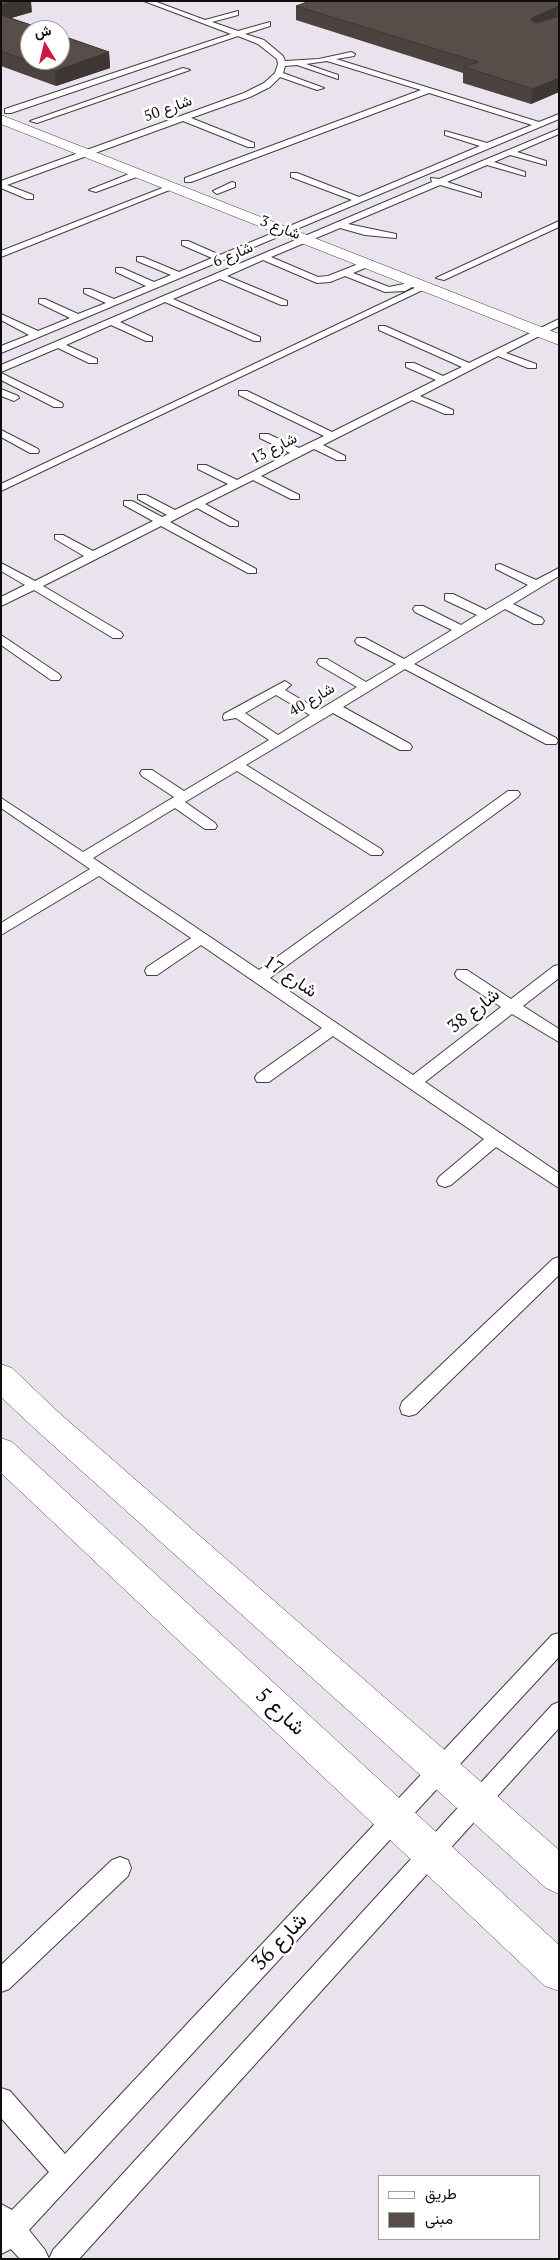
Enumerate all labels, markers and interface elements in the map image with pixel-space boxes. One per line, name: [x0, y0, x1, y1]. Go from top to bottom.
north arrow: [20, 20, 70, 70]
text: ش: [33, 20, 53, 41]
street label: شارع 50: [142, 92, 194, 126]
street label: شارع 3: [257, 212, 303, 244]
street label: شارع 6: [210, 239, 256, 271]
street label: شارع 13: [248, 430, 300, 468]
street label: شارع 40: [286, 679, 338, 721]
street label: شارع 17: [259, 951, 321, 1003]
street label: شارع 38: [444, 984, 504, 1038]
street label: شارع 5: [250, 1683, 310, 1741]
street label: شارع 36: [247, 1908, 313, 1976]
legend: [378, 2175, 540, 2240]
text: طريق: [425, 2183, 457, 2203]
text: مبنى: [425, 2208, 453, 2228]

